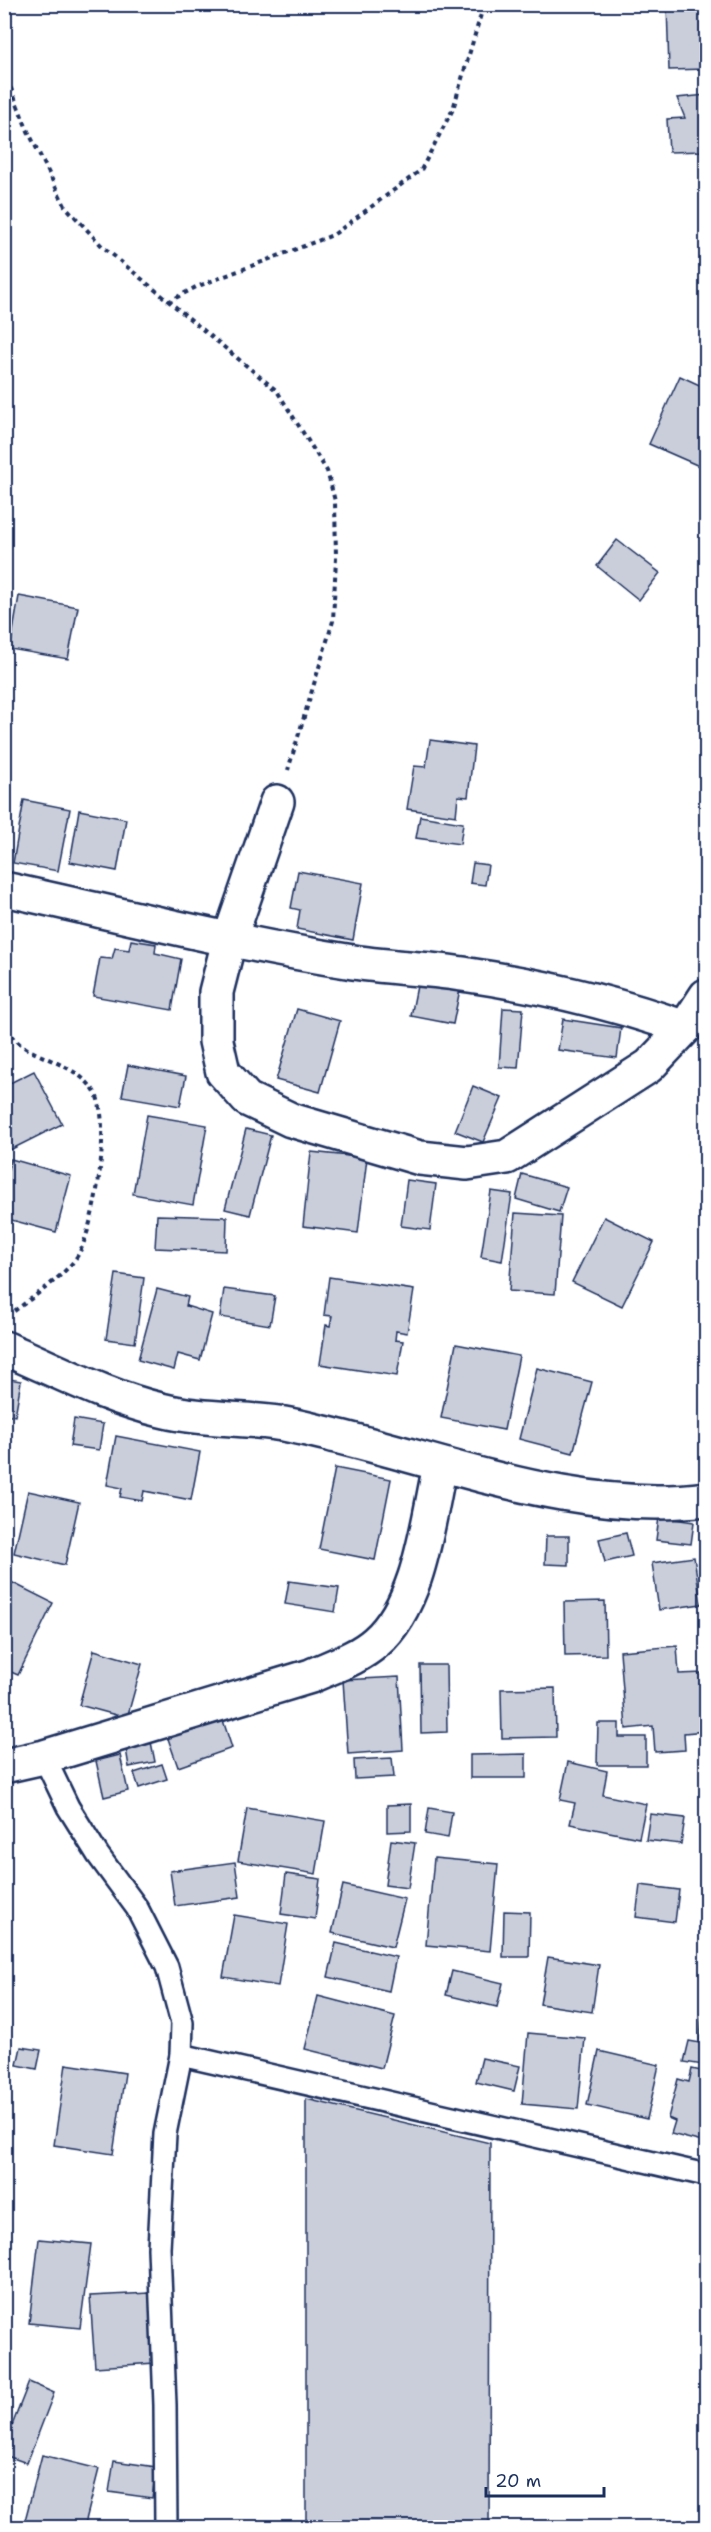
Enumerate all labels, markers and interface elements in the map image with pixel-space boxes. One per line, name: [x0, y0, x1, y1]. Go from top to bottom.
scale bar: [486, 2460, 604, 2498]
text: 20 m: [495, 2469, 541, 2493]

